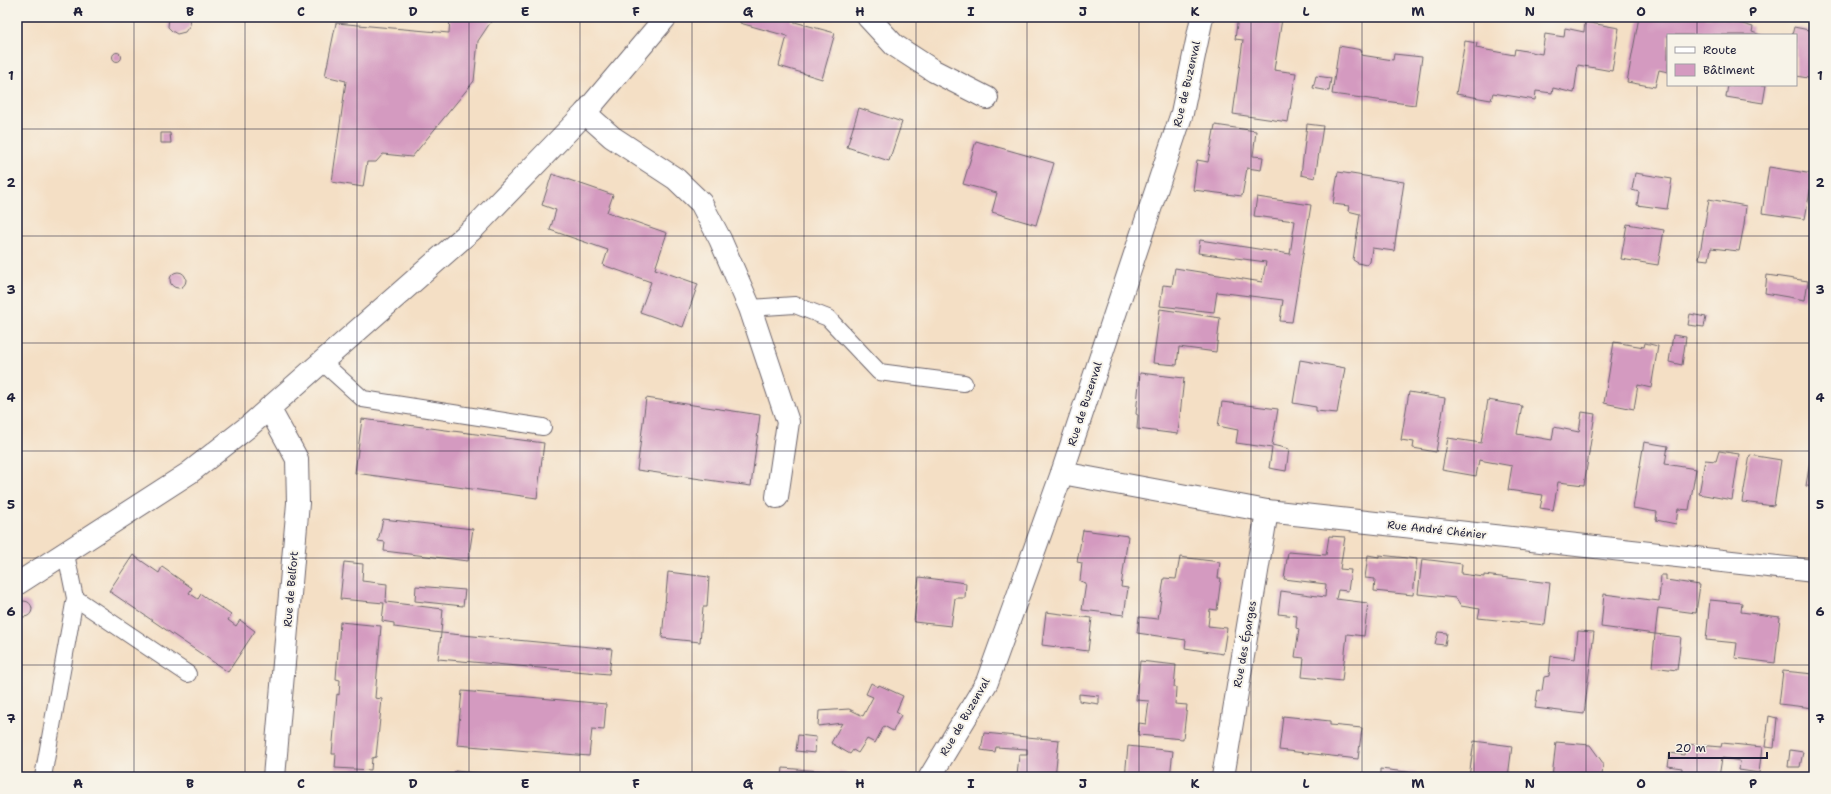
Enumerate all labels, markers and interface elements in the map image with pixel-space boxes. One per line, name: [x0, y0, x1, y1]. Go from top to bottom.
text: A: [73, 3, 83, 20]
text: B: [186, 3, 194, 20]
text: C: [297, 3, 305, 20]
text: D: [408, 3, 418, 20]
text: E: [521, 3, 530, 20]
text: F: [632, 3, 640, 20]
text: G: [743, 3, 754, 20]
text: H: [855, 3, 865, 20]
text: I: [967, 3, 975, 20]
text: J: [1079, 3, 1087, 20]
text: K: [1191, 3, 1200, 20]
text: L: [1302, 3, 1310, 20]
text: M: [1411, 3, 1425, 20]
text: N: [1525, 3, 1535, 20]
text: O: [1636, 3, 1646, 20]
text: P: [1749, 3, 1757, 20]
legend: [1667, 34, 1797, 86]
street label: Rue de Buzenval: [1170, 39, 1204, 128]
text: Route: [1703, 42, 1737, 58]
text: Bâtiment: [1703, 62, 1755, 78]
text: 1: [8, 67, 14, 84]
text: 1: [1817, 67, 1823, 84]
text: 2: [6, 174, 16, 191]
text: 2: [1815, 174, 1825, 191]
text: 3: [6, 281, 16, 298]
text: 3: [1815, 281, 1825, 298]
street label: Rue de Buzenval: [1064, 359, 1106, 448]
text: 4: [6, 389, 16, 406]
text: 4: [1815, 389, 1825, 406]
text: 5: [7, 496, 15, 513]
text: 5: [1816, 496, 1824, 513]
street label: Rue André Chénier: [1387, 517, 1487, 543]
street label: Rue de Belfort: [280, 550, 302, 628]
street label: Rue des Éparges: [1229, 599, 1260, 689]
text: 6: [6, 603, 16, 620]
text: 6: [1815, 603, 1825, 620]
street label: Rue de Buzenval: [937, 675, 994, 759]
text: 7: [6, 710, 16, 727]
text: 7: [1815, 710, 1825, 727]
scale bar: [1669, 734, 1767, 760]
text: 20 m: [1675, 740, 1706, 756]
text: A: [73, 775, 83, 792]
text: B: [186, 775, 194, 792]
text: C: [297, 775, 305, 792]
text: D: [408, 775, 418, 792]
text: E: [521, 775, 530, 792]
text: F: [632, 775, 640, 792]
text: G: [743, 775, 754, 792]
text: H: [855, 775, 865, 792]
text: I: [967, 775, 975, 792]
text: J: [1079, 775, 1087, 792]
text: K: [1191, 775, 1200, 792]
text: L: [1302, 775, 1310, 792]
text: M: [1411, 775, 1425, 792]
text: N: [1525, 775, 1535, 792]
text: O: [1636, 775, 1646, 792]
text: P: [1749, 775, 1757, 792]

